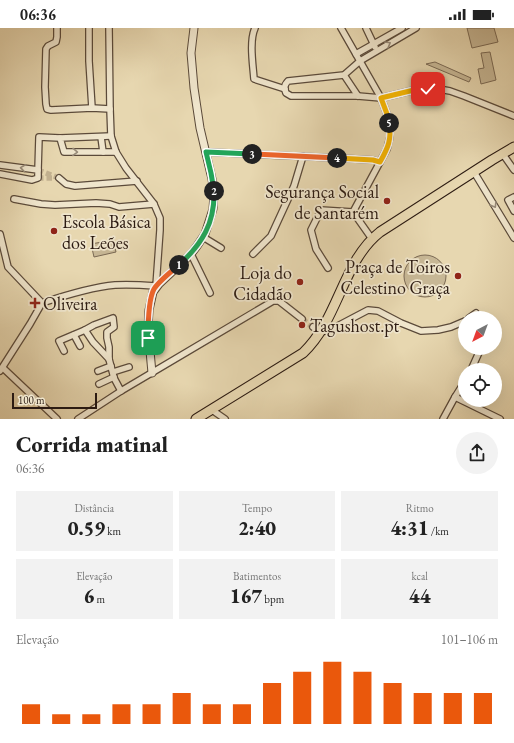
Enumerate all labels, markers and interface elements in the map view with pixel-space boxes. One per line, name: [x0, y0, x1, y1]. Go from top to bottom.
text: 06:36: [20, 5, 56, 24]
one-way arrow: [384, 42, 391, 49]
pin: [411, 72, 445, 106]
icon: check: [417, 78, 439, 100]
pin: 5: [379, 113, 399, 133]
text: 5: [386, 116, 392, 130]
pin: 3: [242, 144, 262, 164]
text: 3: [249, 147, 255, 161]
one-way arrow: [72, 148, 78, 156]
pin: 4: [327, 148, 347, 168]
text: 4: [334, 151, 340, 165]
one-way arrow: [20, 164, 26, 173]
place label: Segurança Social de Santarém: [265, 180, 379, 224]
pin: 2: [204, 181, 224, 201]
text: 2: [211, 184, 217, 198]
marker: Segurança Social de Santarém: [382, 196, 392, 206]
one-way arrow: [490, 201, 497, 208]
place label: Escola Básica dos Leões: [62, 210, 152, 254]
marker: Escola Básica dos Leões: [49, 226, 59, 236]
pin: 1: [169, 255, 189, 275]
place label: Praça de Toiros Celestino Graça: [340, 255, 451, 299]
text: 1: [176, 258, 182, 272]
place label: Loja do Cidadão: [233, 261, 292, 305]
marker: Praça de Toiros Celestino Graça: [453, 271, 463, 281]
marker: Loja do Cidadão: [295, 277, 305, 287]
place label: Oliveira: [43, 292, 98, 315]
marker: Oliveira: [30, 298, 40, 308]
north arrow: [458, 311, 502, 355]
map controls: [458, 311, 502, 407]
place label: Tagushost.pt: [310, 314, 400, 337]
marker: Tagushost.pt: [297, 320, 307, 330]
pin: [131, 321, 165, 355]
icon: arrive: [137, 327, 159, 349]
button: locate: [458, 363, 502, 407]
scale bar: [12, 391, 97, 410]
text: 100 m: [18, 393, 45, 407]
text: Corrida matinal: [16, 430, 168, 459]
button: share: [456, 432, 498, 474]
text: 06:36: [16, 460, 44, 477]
text: Distância: [74, 501, 114, 515]
text: Tempo: [242, 501, 272, 515]
text: Ritmo: [406, 501, 434, 515]
text: 0.59: [68, 515, 105, 541]
text: 2:40: [238, 515, 276, 541]
text: 4:31: [390, 515, 429, 541]
text: km: [105, 524, 121, 538]
text: /km: [429, 524, 449, 538]
text: Elevação: [76, 569, 112, 583]
text: Batimentos: [233, 569, 281, 583]
text: kcal: [411, 569, 428, 583]
text: 6: [84, 583, 94, 609]
text: 167: [230, 583, 262, 609]
text: 44: [409, 583, 430, 609]
text: m: [94, 592, 105, 606]
text: bpm: [262, 592, 284, 606]
text: Elevação: [16, 631, 59, 648]
text: 101–106 m: [441, 631, 498, 648]

